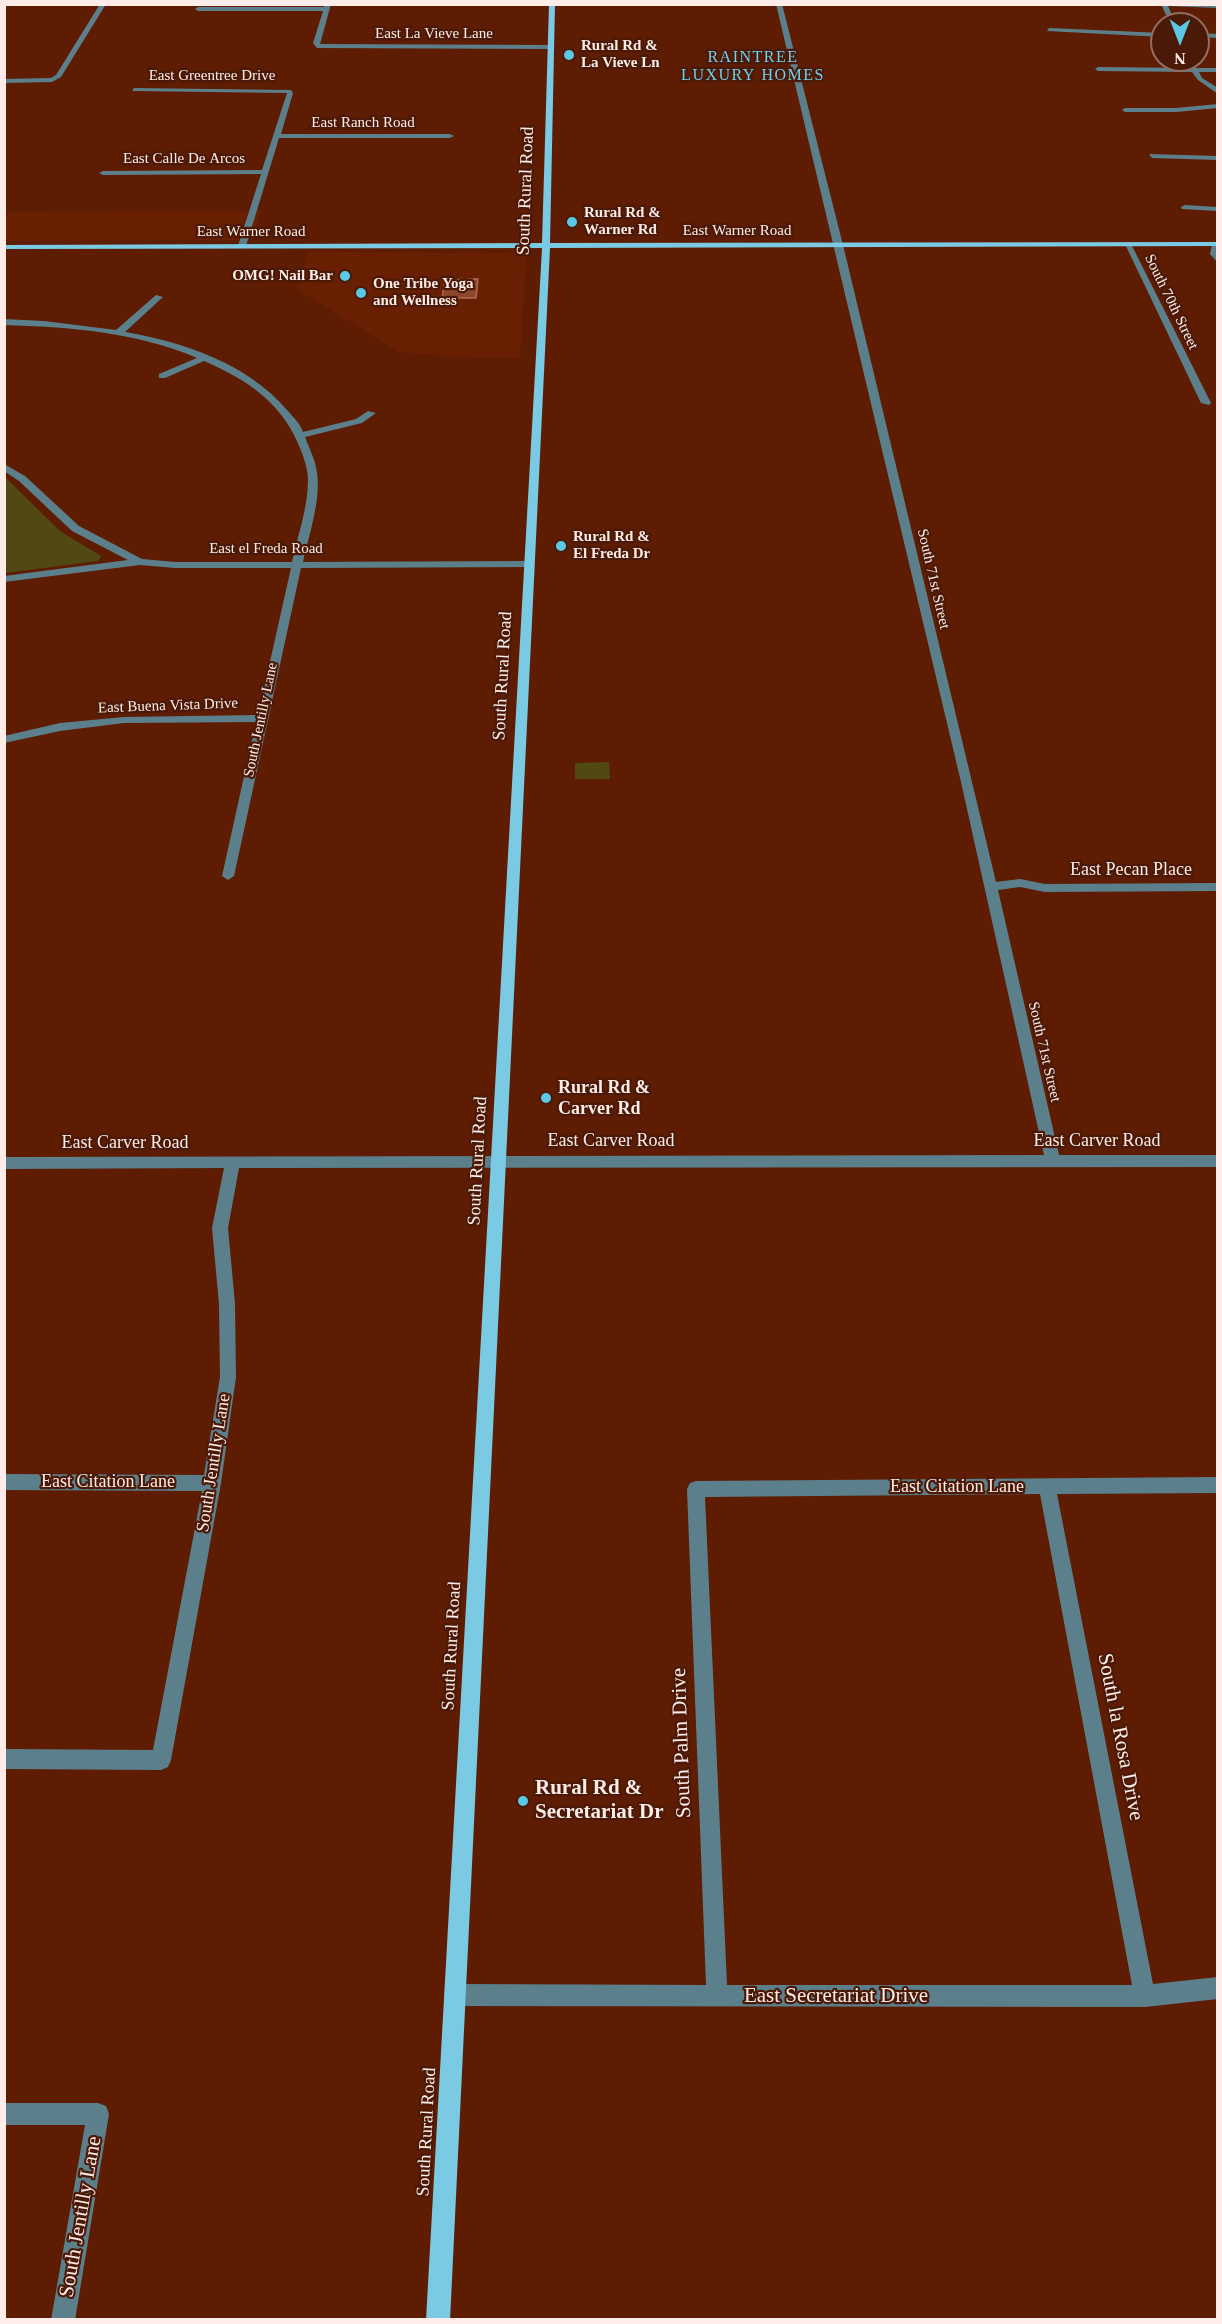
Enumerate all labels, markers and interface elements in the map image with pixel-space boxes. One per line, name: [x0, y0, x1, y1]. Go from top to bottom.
north arrow: [1150, 12, 1210, 72]
street label: East La Vieve Lane: [375, 25, 493, 43]
place label: Rural Rd & La Vieve Ln: [581, 37, 660, 72]
marker: Rural Rd & La Vieve Ln: [562, 48, 576, 62]
district label: RAINTREE LUXURY HOMES: [681, 48, 825, 86]
text: N: [1174, 50, 1186, 67]
street label: East Greentree Drive: [149, 67, 275, 85]
street label: East Ranch Road: [311, 114, 415, 132]
street label: South Rural Road: [513, 126, 539, 256]
street label: East Calle De Arcos: [123, 150, 245, 168]
place label: Rural Rd & Warner Rd: [584, 204, 661, 239]
marker: Rural Rd & Warner Rd: [565, 215, 579, 229]
street label: East Warner Road: [683, 222, 791, 240]
street label: East Warner Road: [197, 223, 305, 241]
street label: South 70th Street: [1140, 251, 1202, 353]
place label: OMG! Nail Bar: [232, 267, 333, 285]
marker: OMG! Nail Bar: [338, 269, 352, 283]
place label: One Tribe Yoga and Wellness: [373, 275, 474, 310]
marker: One Tribe Yoga and Wellness: [354, 286, 368, 300]
street label: South 71st Street: [913, 527, 953, 631]
place label: Rural Rd & El Freda Dr: [573, 528, 650, 563]
marker: Rural Rd & El Freda Dr: [554, 539, 568, 553]
street label: East el Freda Road: [209, 540, 323, 558]
street label: South Rural Road: [489, 611, 517, 741]
street label: South Jentilly Lane: [240, 661, 282, 779]
street label: East Buena Vista Drive: [98, 695, 238, 717]
street label: East Pecan Place: [1070, 859, 1192, 881]
street label: South 71st Street: [1024, 1000, 1064, 1104]
place label: Rural Rd & Carver Rd: [558, 1077, 650, 1120]
marker: Rural Rd & Carver Rd: [539, 1091, 553, 1105]
street label: South Rural Road: [464, 1096, 492, 1226]
street label: East Carver Road: [548, 1130, 674, 1152]
street label: East Carver Road: [1034, 1130, 1160, 1152]
street label: East Carver Road: [62, 1132, 188, 1154]
street label: South Jentilly Lane: [192, 1392, 236, 1534]
street label: East Citation Lane: [41, 1471, 175, 1493]
street label: East Citation Lane: [890, 1476, 1024, 1498]
street label: South Rural Road: [438, 1581, 466, 1711]
street label: South la Rosa Drive: [1091, 1651, 1149, 1823]
street label: South Palm Drive: [667, 1667, 697, 1819]
place label: Rural Rd & Secretariat Dr: [535, 1776, 663, 1826]
marker: Rural Rd & Secretariat Dr: [516, 1794, 530, 1808]
street label: East Secretariat Drive: [744, 1983, 928, 2009]
street label: South Rural Road: [413, 2067, 441, 2197]
street label: South Jentilly Lane: [54, 2134, 108, 2300]

